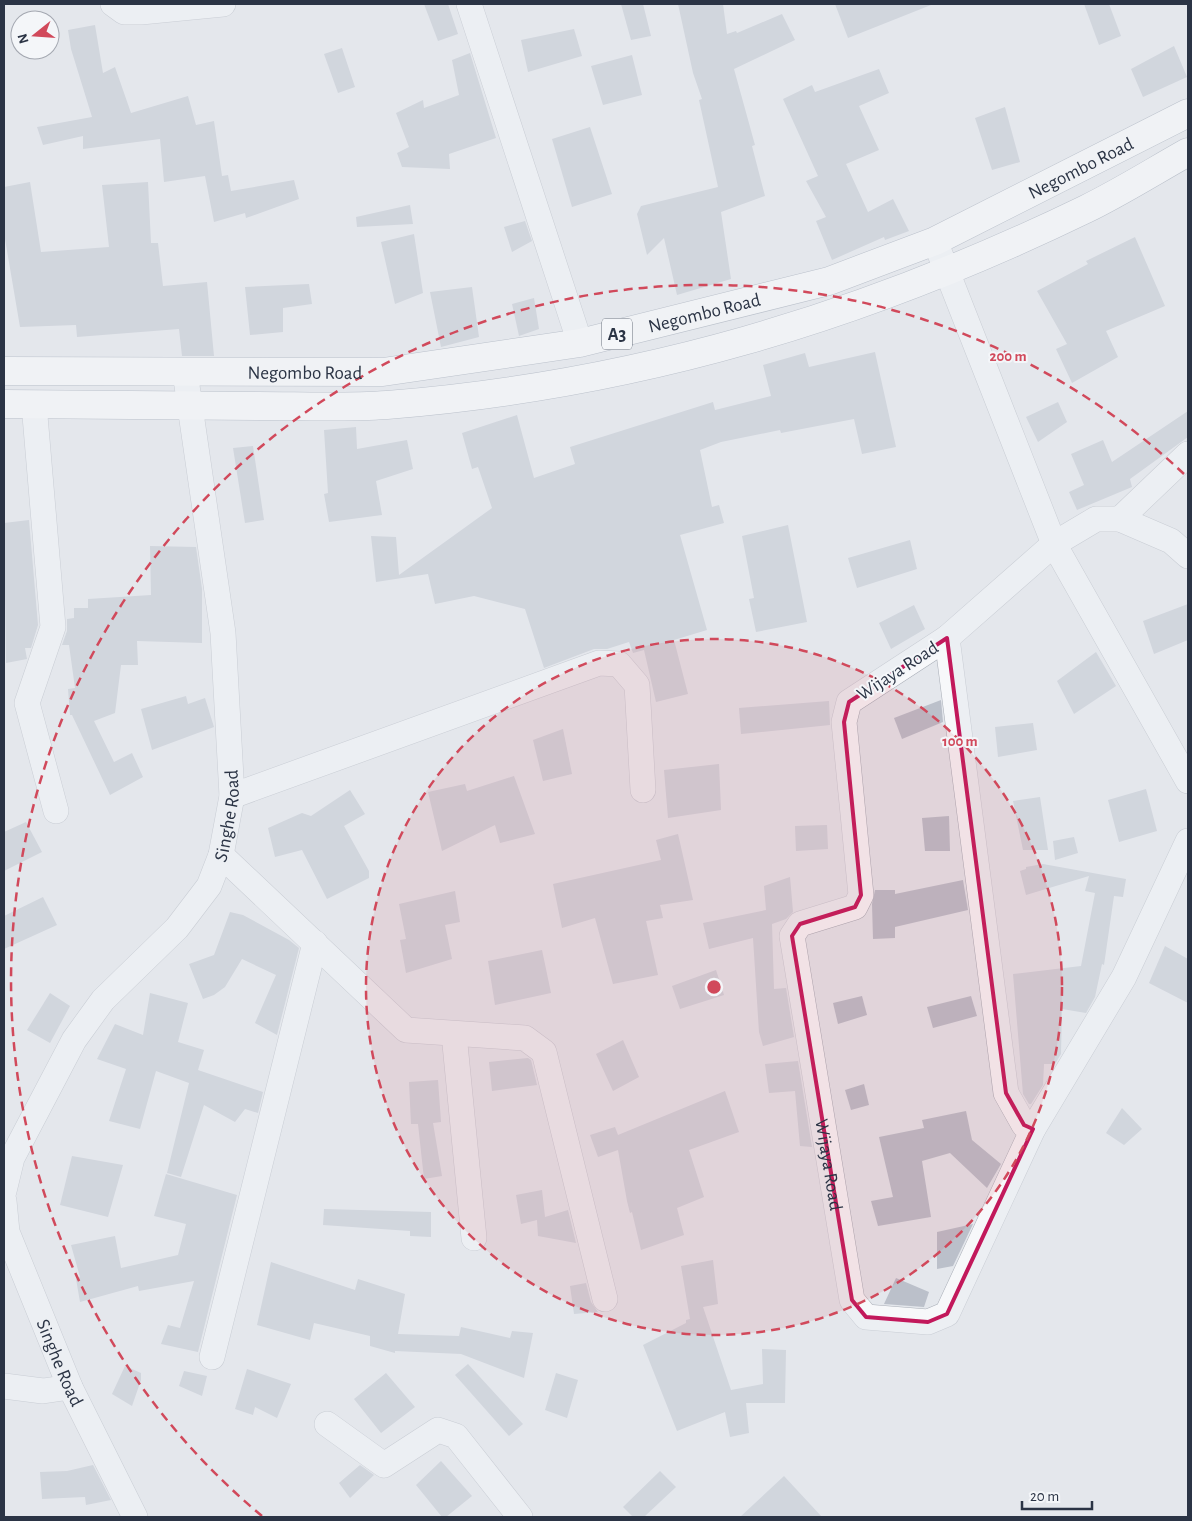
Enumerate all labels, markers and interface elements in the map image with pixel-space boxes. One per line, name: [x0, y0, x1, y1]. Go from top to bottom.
north arrow: [10, 10, 60, 60]
text: N: [15, 32, 32, 45]
street label: Negombo Road: [1026, 134, 1137, 203]
street label: Negombo Road: [646, 290, 763, 337]
road number: A3: [602, 318, 632, 349]
text: 200 m: [989, 349, 1027, 364]
street label: Negombo Road: [248, 364, 363, 383]
street label: Wijaya Road: [854, 638, 942, 704]
text: 100 m: [942, 734, 978, 749]
street label: Singhe Road: [211, 769, 243, 865]
centre of rings: [705, 978, 723, 996]
street label: Wijaya Road: [811, 1117, 845, 1212]
street label: Singhe Road: [32, 1317, 86, 1410]
scale bar: [1022, 1478, 1092, 1510]
text: 20 m: [1030, 1489, 1059, 1504]

